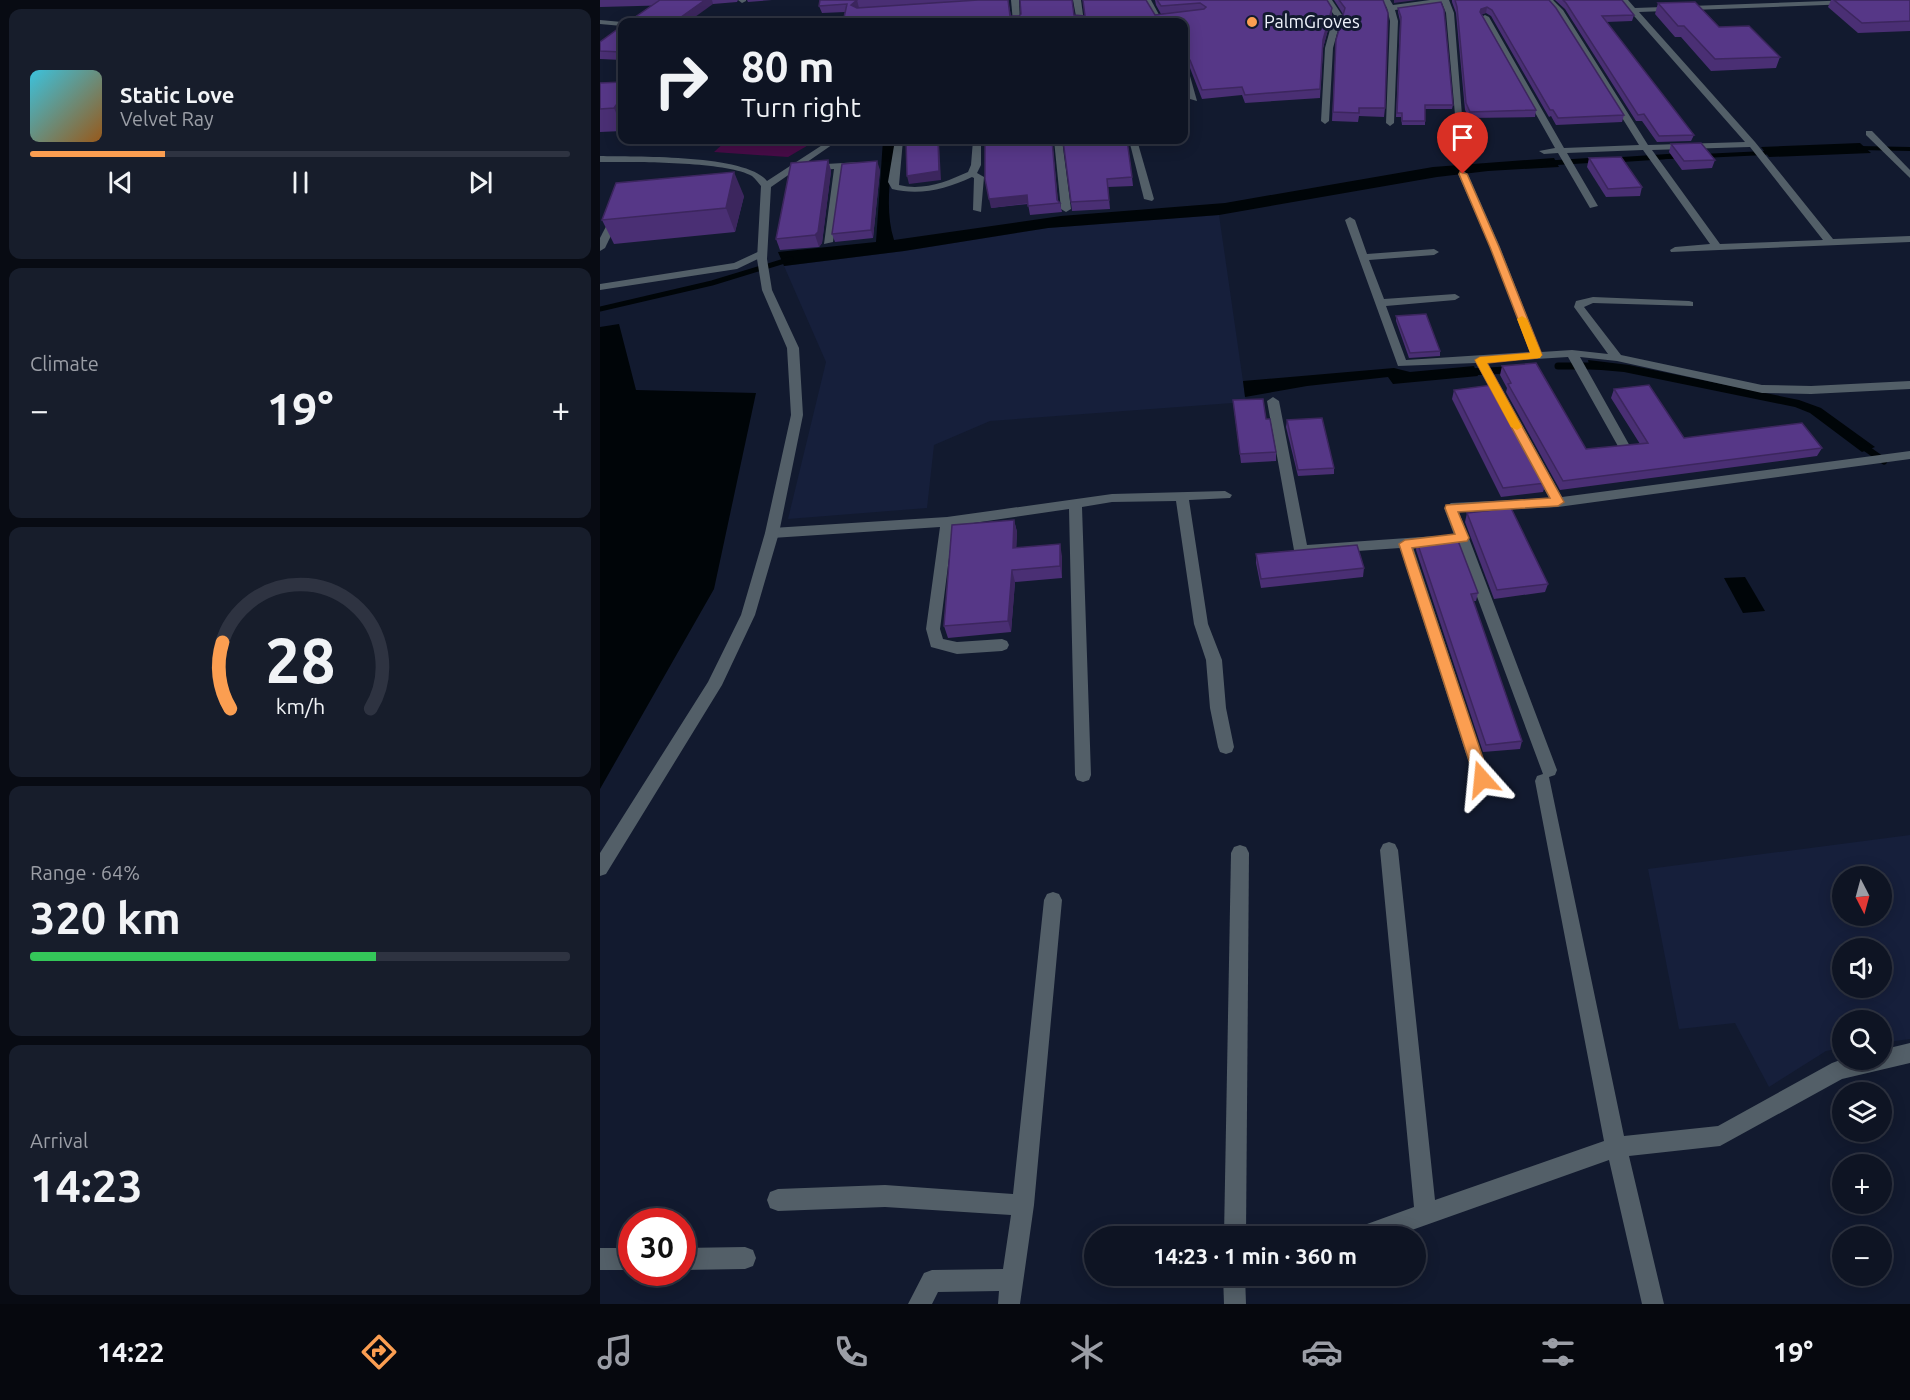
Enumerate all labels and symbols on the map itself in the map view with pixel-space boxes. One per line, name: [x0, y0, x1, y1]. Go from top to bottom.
place label: PalmGroves: [1264, 11, 1360, 31]
marker: PalmGroves: [1245, 15, 1259, 29]
pin: [1437, 112, 1488, 174]
position arrow: [1450, 747, 1514, 811]
north arrow: [1832, 866, 1892, 926]
speed limit sign: 30: [618, 1208, 696, 1286]

